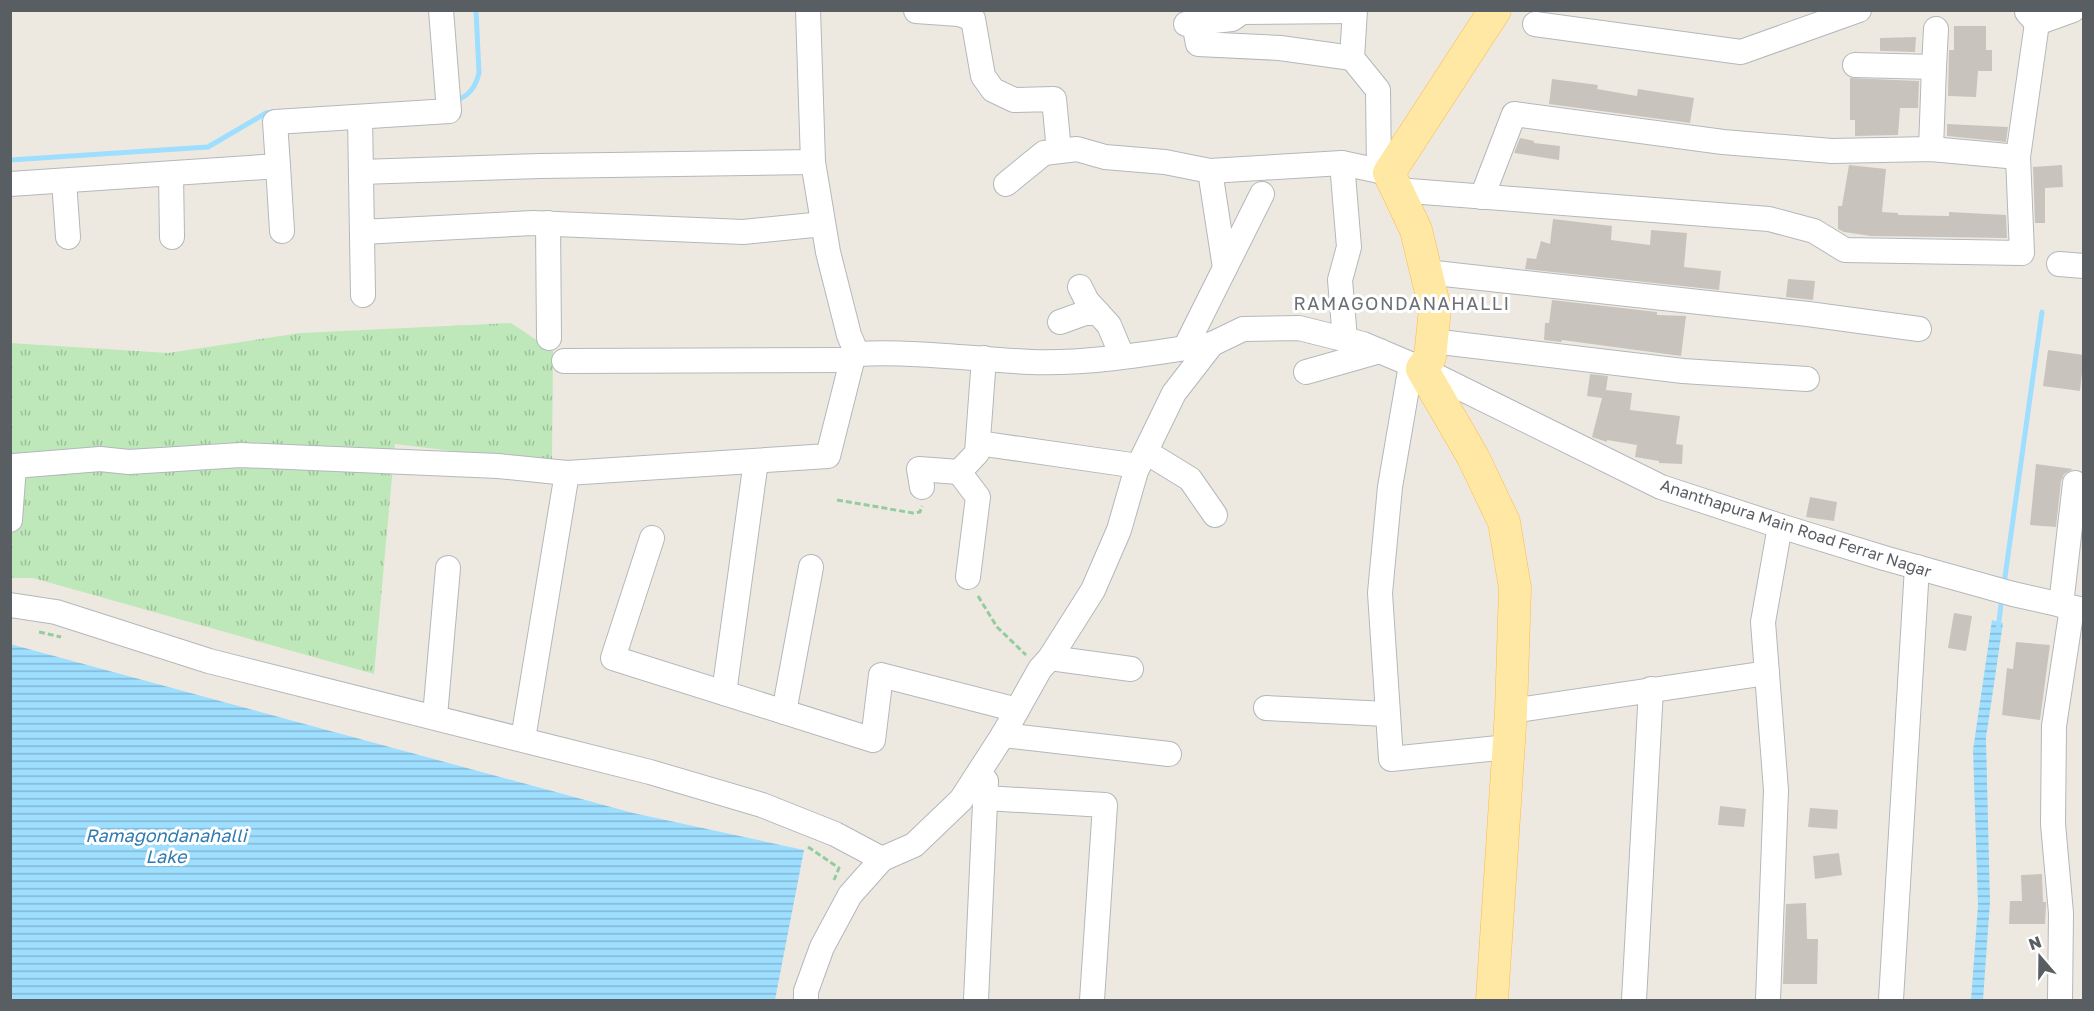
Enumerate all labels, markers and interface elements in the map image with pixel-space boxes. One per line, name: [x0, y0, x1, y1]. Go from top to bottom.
district label: RAMAGONDANAHALLI: [1293, 292, 1511, 314]
street label: Ananthapura Main Road Ferrar Nagar: [1658, 475, 1934, 581]
water label: Ramagondanahalli Lake: [85, 824, 249, 867]
north arrow: [2010, 927, 2070, 987]
text: N: [2026, 931, 2044, 954]

